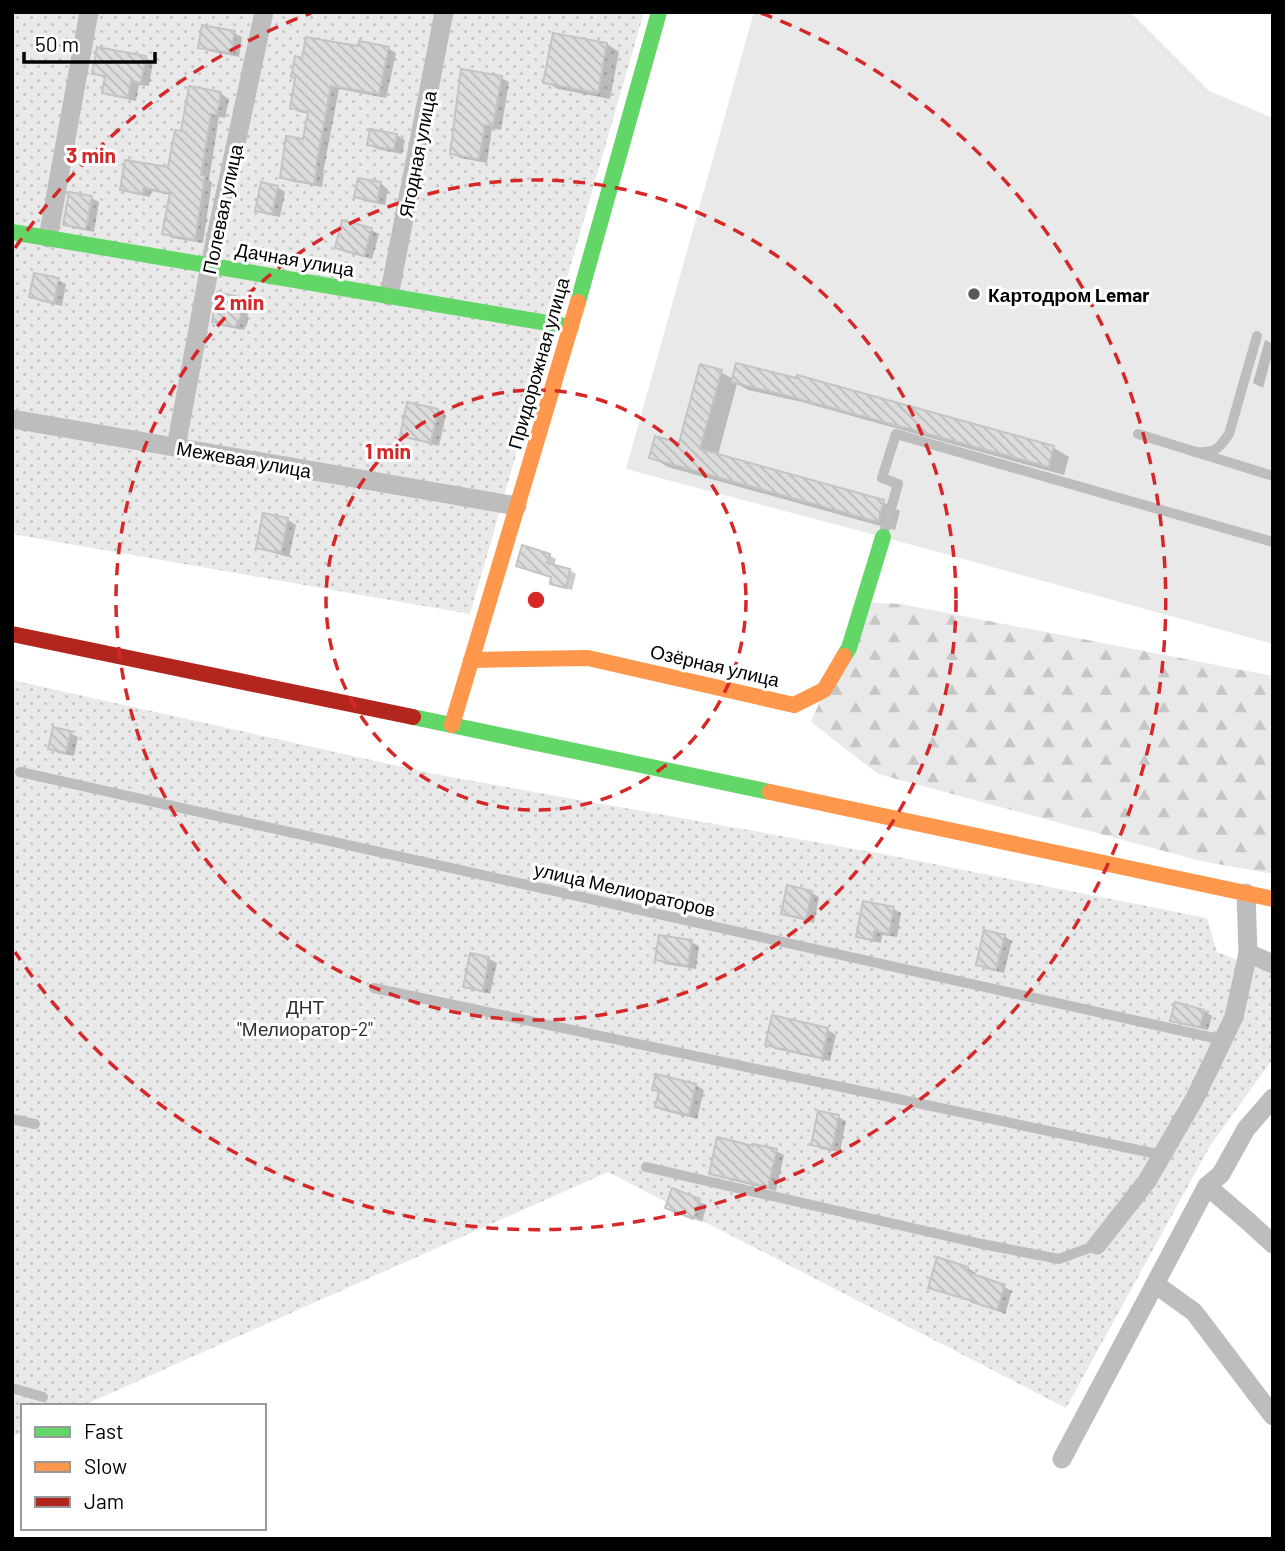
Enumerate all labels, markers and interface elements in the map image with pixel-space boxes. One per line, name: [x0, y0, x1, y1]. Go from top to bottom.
scale bar: [24, 21, 156, 65]
text: 50 m: [35, 31, 79, 56]
street label: Ягодная улица: [393, 88, 441, 219]
text: 3 min: [66, 142, 116, 167]
street label: Полевая улица: [197, 142, 247, 276]
street label: Дачная улица: [234, 237, 357, 281]
street label: Придорожная улица: [502, 274, 574, 451]
place label: Картодром Lemar: [988, 283, 1150, 306]
marker: Картодром Lemar: [966, 286, 982, 302]
text: 2 min: [214, 289, 264, 314]
street label: Межевая улица: [175, 436, 314, 482]
text: 1 min: [365, 438, 411, 463]
centre of rings: [524, 588, 548, 612]
street label: Озёрная улица: [648, 639, 782, 691]
street label: улица Мелиораторов: [532, 857, 718, 921]
park label: ДНТ "Мелиоратор-2": [237, 995, 373, 1040]
legend: [21, 1404, 266, 1530]
text: Fast: [84, 1418, 124, 1443]
text: Slow: [84, 1453, 127, 1478]
text: Jam: [84, 1488, 124, 1513]

